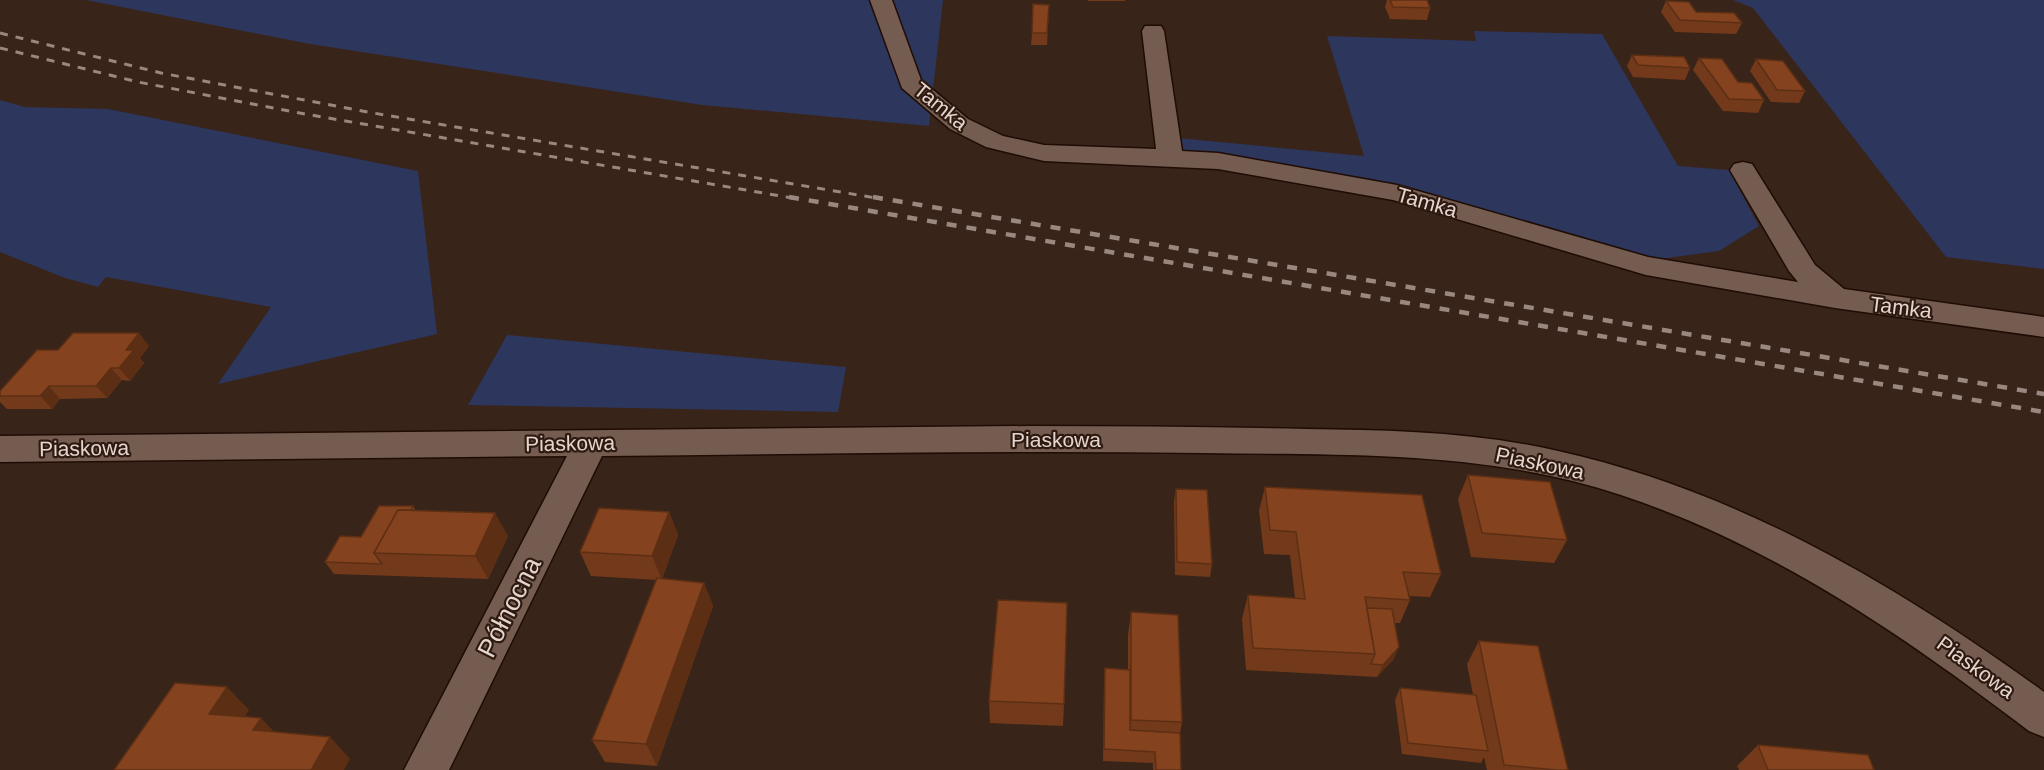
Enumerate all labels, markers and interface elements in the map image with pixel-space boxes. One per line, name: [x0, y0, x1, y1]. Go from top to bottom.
street label: Tamka: [910, 78, 973, 135]
street label: Tamka: [1394, 182, 1460, 222]
street label: Tamka: [1869, 292, 1933, 322]
street label: Piaskowa: [1011, 428, 1101, 451]
street label: Piaskowa: [525, 431, 615, 455]
street label: Piaskowa: [39, 436, 129, 460]
street label: Piaskowa: [1494, 442, 1587, 484]
street label: Północna: [471, 551, 547, 662]
street label: Piaskowa: [1933, 631, 2019, 703]

